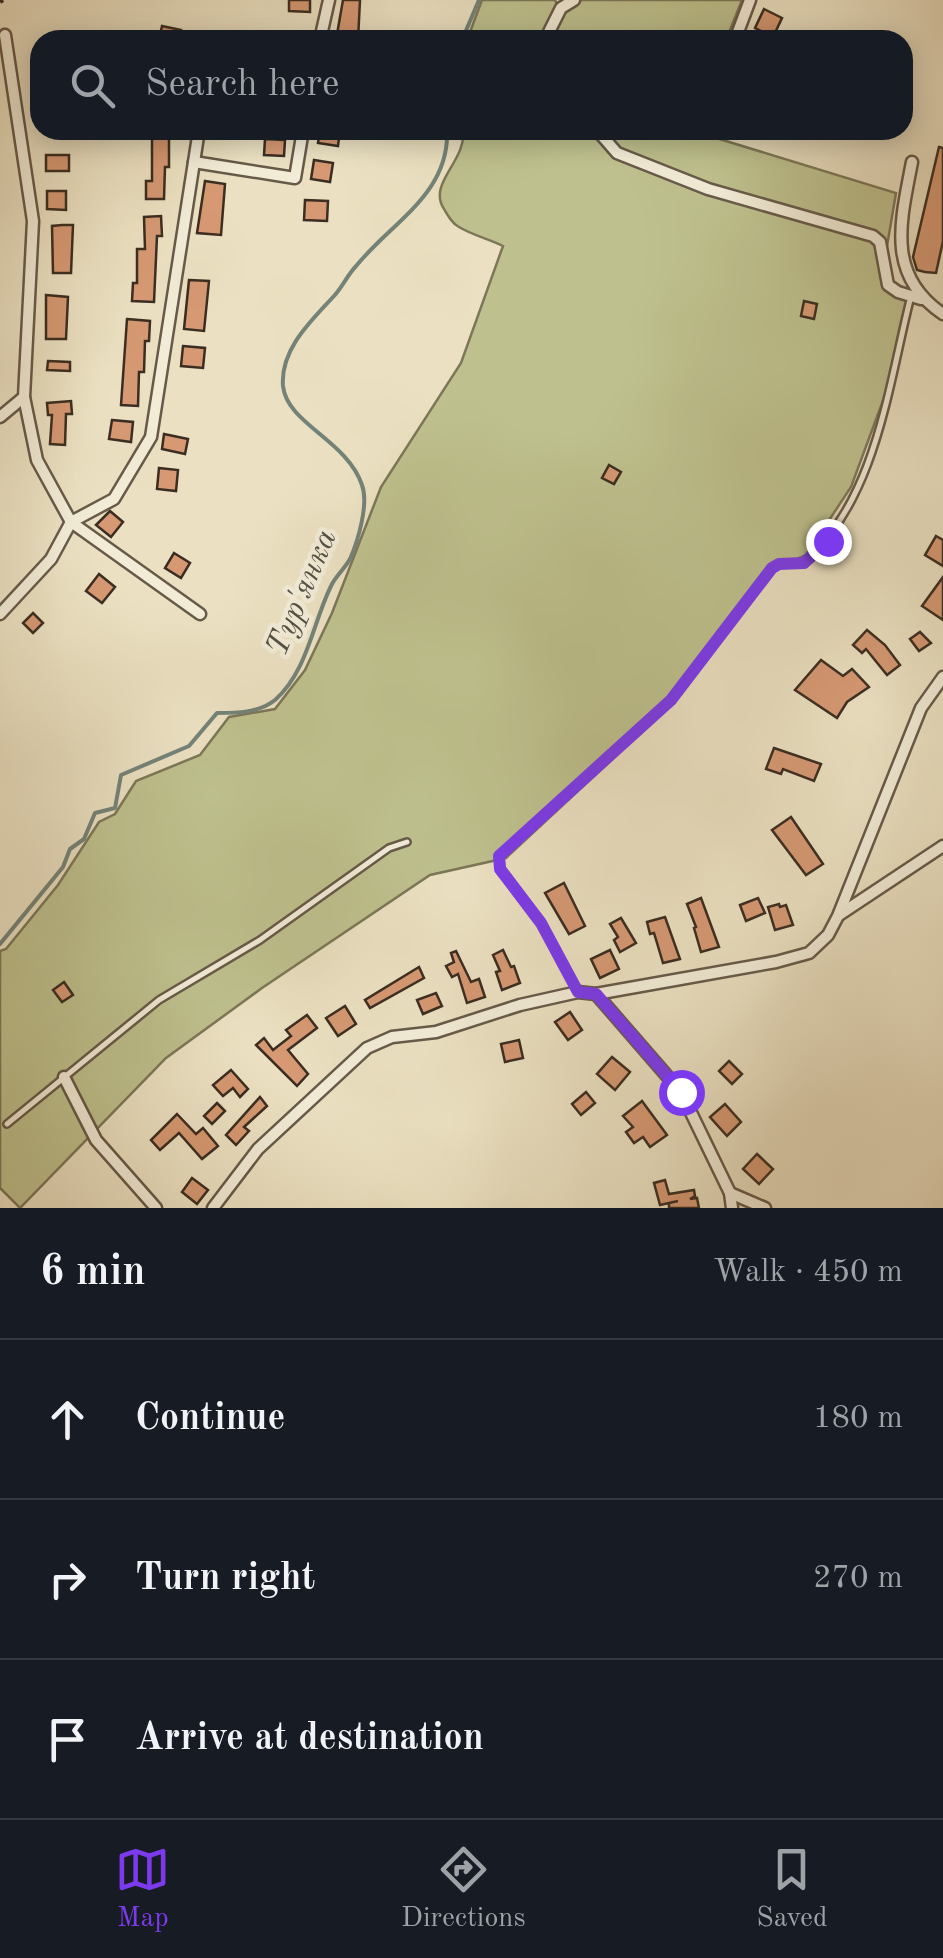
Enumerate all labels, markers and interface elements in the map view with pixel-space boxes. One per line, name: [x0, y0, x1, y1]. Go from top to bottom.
search box: [30, 30, 913, 140]
icon: search: [65, 58, 120, 113]
text: Search here: [145, 66, 340, 104]
route end: [806, 519, 852, 565]
water label: Тур'янка: [262, 525, 344, 661]
route start: [659, 1070, 705, 1116]
text: 6 min: [40, 1252, 146, 1294]
text: Walk · 450 m: [713, 1257, 903, 1289]
icon: ahead: [40, 1392, 95, 1447]
text: Continue: [135, 1400, 285, 1438]
text: 180 m: [813, 1403, 903, 1435]
icon: right: [40, 1552, 95, 1607]
text: Turn right: [135, 1560, 315, 1598]
text: 270 m: [813, 1563, 903, 1595]
icon: arrive: [40, 1712, 95, 1767]
text: Arrive at destination: [135, 1720, 484, 1758]
tab: Map: [115, 1842, 170, 1937]
tab: Directions: [401, 1842, 526, 1937]
tab: Saved: [756, 1842, 828, 1937]

